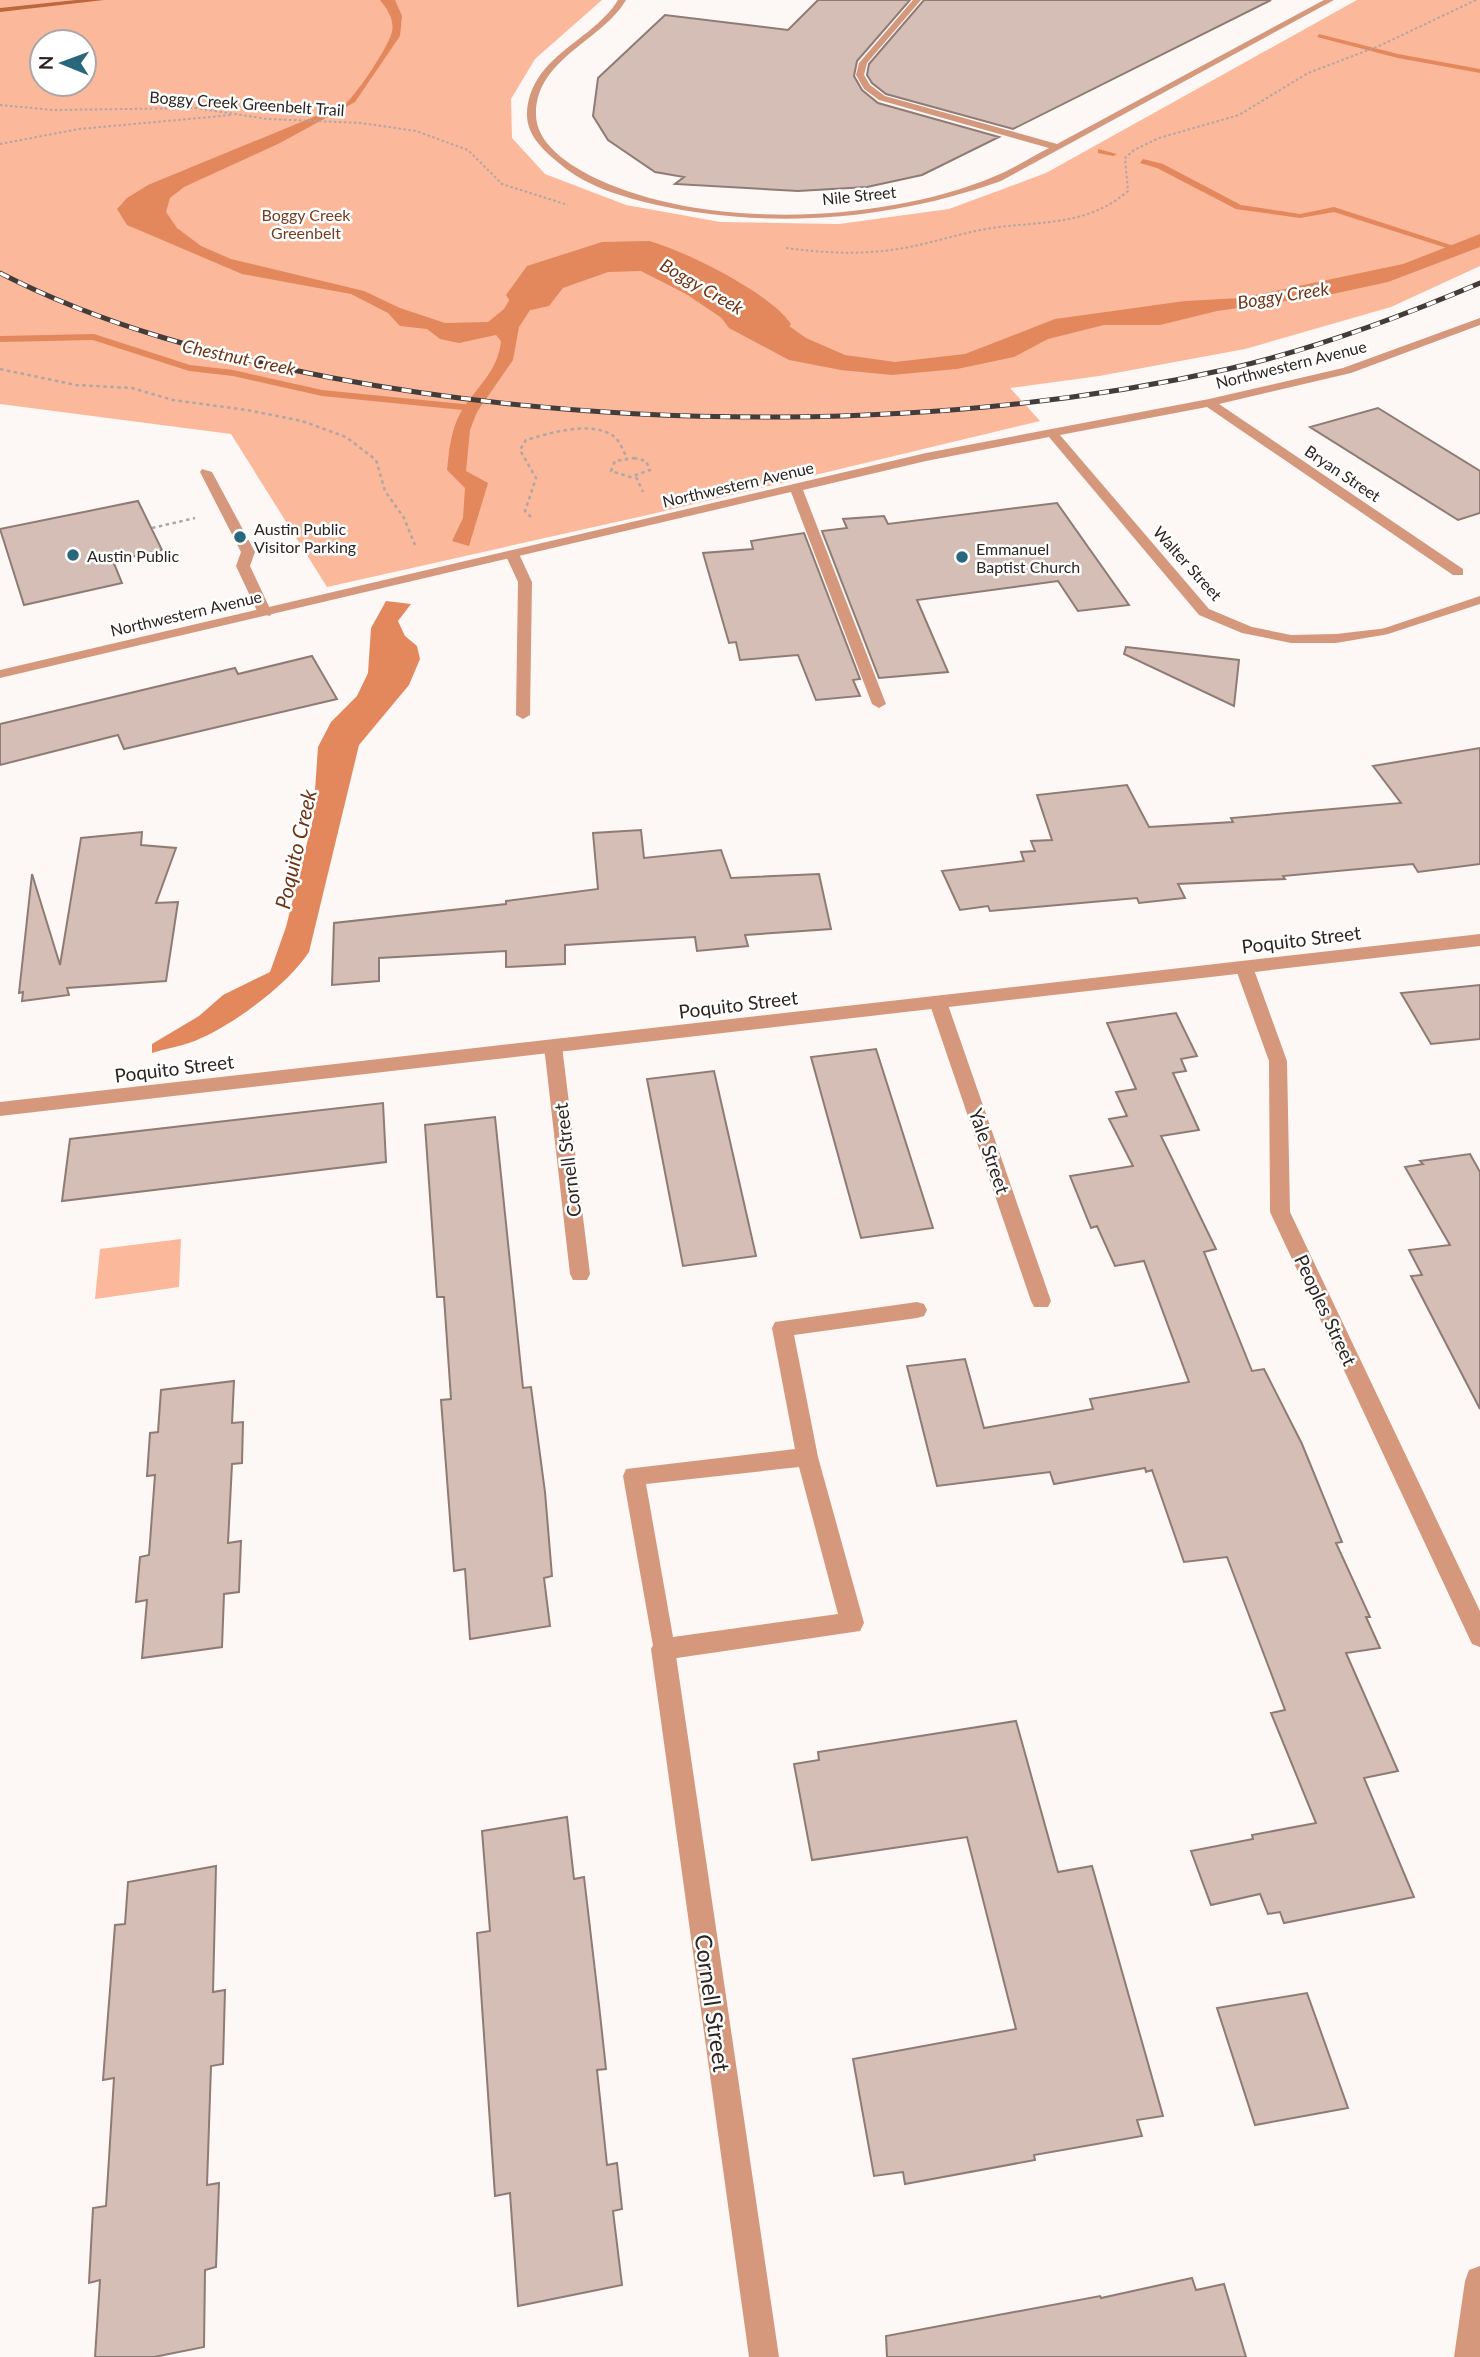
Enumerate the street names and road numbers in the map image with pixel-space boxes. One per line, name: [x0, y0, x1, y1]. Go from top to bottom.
street label: Boggy Creek Greenbelt Trail: [149, 87, 345, 119]
street label: Nile Street: [821, 182, 897, 208]
street label: Northwestern Avenue: [1214, 336, 1368, 392]
street label: Bryan Street: [1302, 441, 1385, 505]
street label: Northwestern Avenue: [660, 457, 816, 511]
street label: Walter Street: [1150, 522, 1226, 604]
street label: Northwestern Avenue: [108, 586, 264, 640]
street label: Poquito Street: [1240, 920, 1362, 958]
street label: Poquito Street: [677, 985, 799, 1023]
street label: Poquito Street: [113, 1049, 235, 1087]
street label: Cornell Street: [549, 1101, 585, 1218]
street label: Yale Street: [965, 1105, 1015, 1197]
street label: Peoples Street: [1290, 1251, 1362, 1369]
street label: Cornell Street: [689, 1932, 737, 2074]

